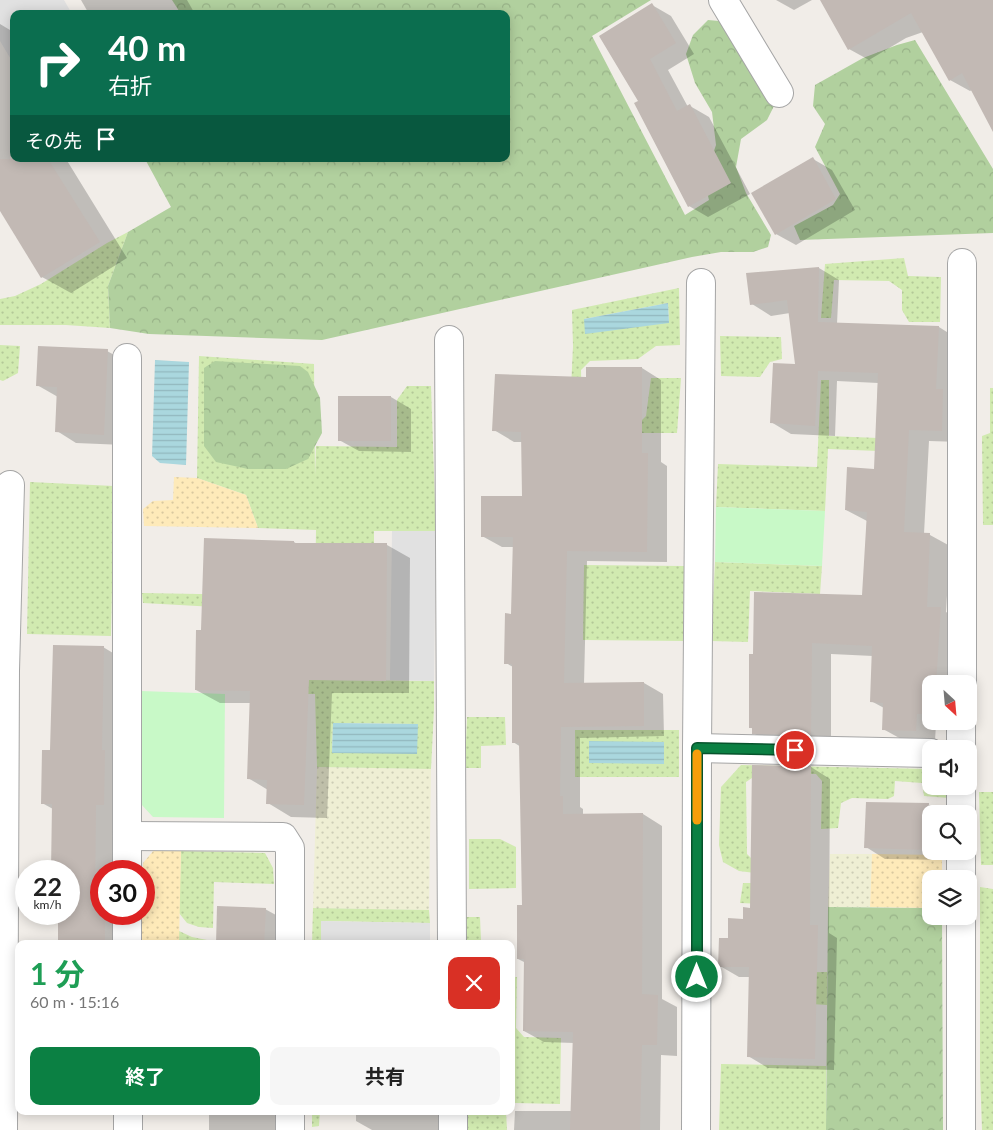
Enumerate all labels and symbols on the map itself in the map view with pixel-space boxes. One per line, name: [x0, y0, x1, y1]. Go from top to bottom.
north arrow: [922, 675, 978, 730]
pin: [774, 729, 816, 771]
speed limit sign: 30: [90, 860, 155, 925]
position arrow: [670, 950, 722, 1002]

